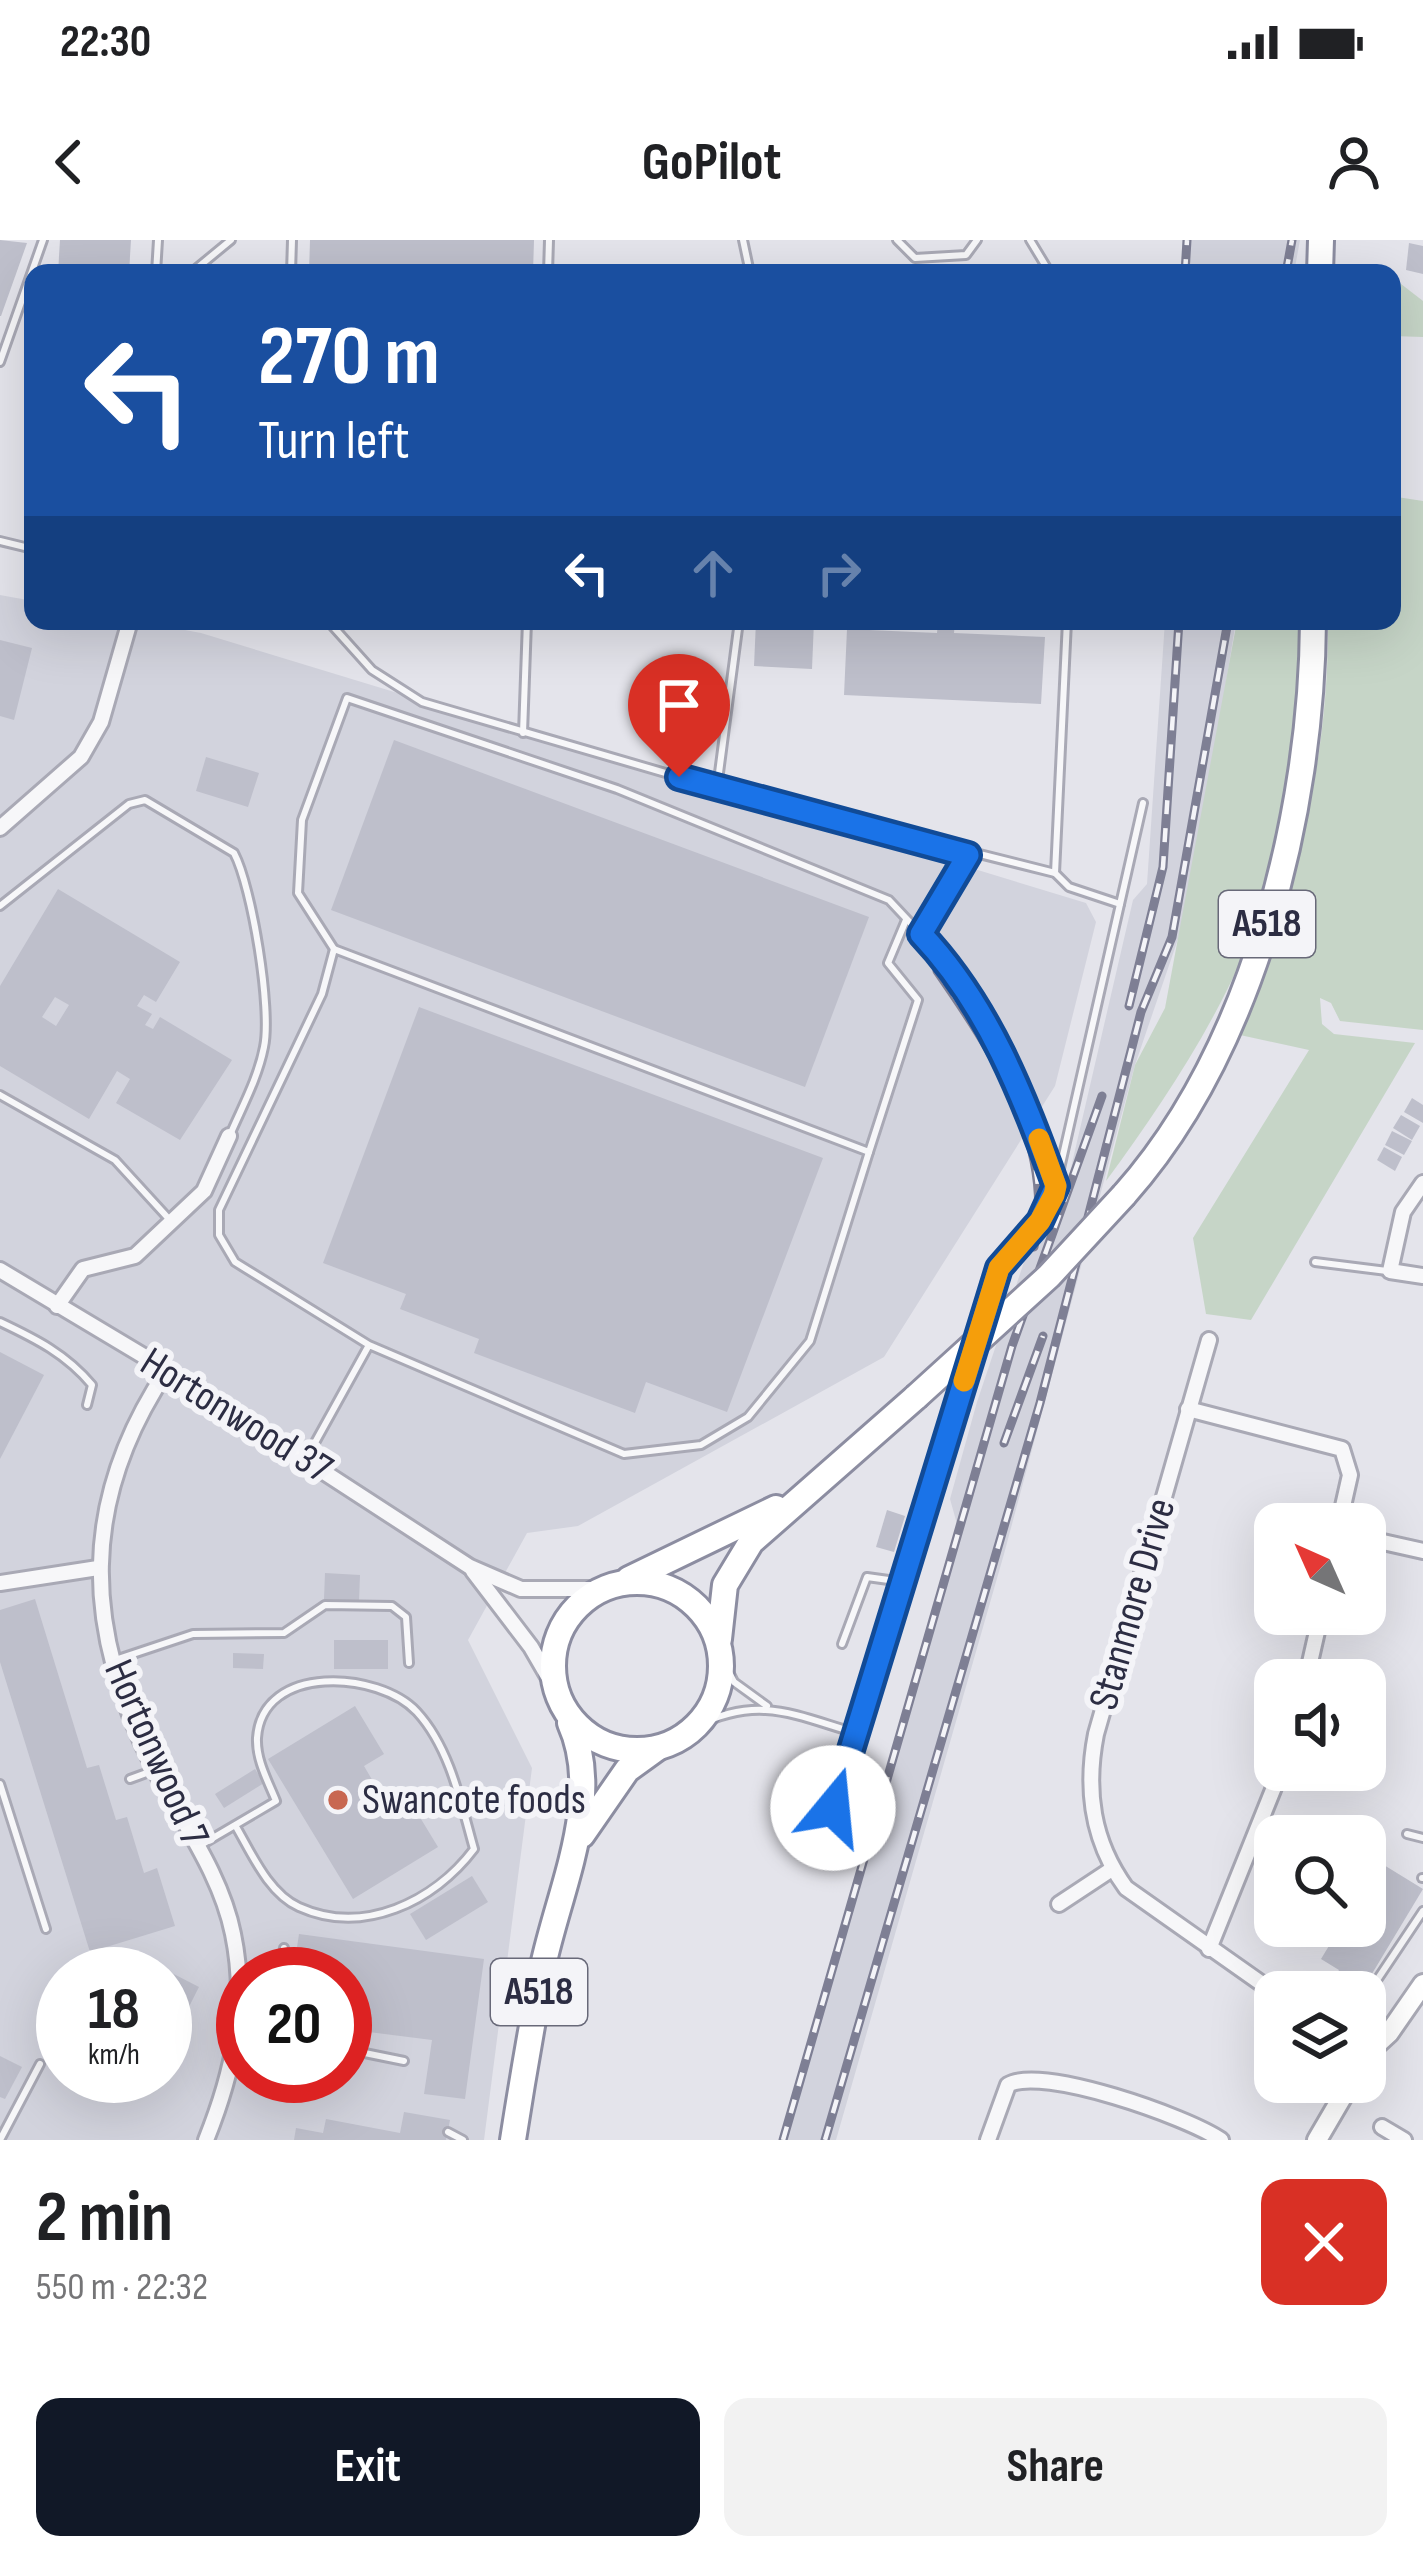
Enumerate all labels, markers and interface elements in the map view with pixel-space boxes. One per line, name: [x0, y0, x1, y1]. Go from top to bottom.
text: 22:30: [60, 15, 151, 70]
icon: back: [36, 129, 102, 195]
icon: person: [1321, 129, 1387, 195]
text: GoPilot: [642, 130, 781, 195]
text: 270 m: [258, 307, 440, 408]
icon: left: [60, 312, 216, 468]
text: Turn left: [258, 409, 410, 474]
icon: left: [554, 540, 620, 606]
icon: ahead: [680, 540, 746, 606]
icon: right: [806, 540, 872, 606]
pin: [628, 654, 730, 777]
icon: arrive: [646, 672, 712, 738]
road number: A518: [1219, 891, 1315, 957]
street label: Hortonwood 37: [131, 1337, 341, 1495]
street label: Stanmore Drive: [1079, 1492, 1187, 1716]
north arrow: [1254, 1503, 1386, 1635]
map controls: [1254, 1503, 1386, 2103]
street label: Hortonwood 7: [92, 1652, 220, 1854]
button: sound: [1254, 1659, 1386, 1791]
position arrow: [770, 1745, 896, 1871]
place label: Swancote foods: [362, 1775, 586, 1826]
marker: Swancote foods: [325, 1787, 351, 1813]
button: search: [1254, 1815, 1386, 1947]
speed limit sign: 20: [216, 1947, 372, 2103]
road number: A518: [491, 1959, 587, 2025]
button: layers: [1254, 1971, 1386, 2103]
text: 18: [88, 1974, 140, 2046]
text: km/h: [88, 2037, 140, 2073]
text: 2 min: [36, 2175, 173, 2262]
button: close: [1261, 2179, 1387, 2305]
text: 550 m · 22:32: [36, 2264, 208, 2311]
button: Exit: [36, 2398, 700, 2536]
button: Share: [724, 2398, 1387, 2536]

